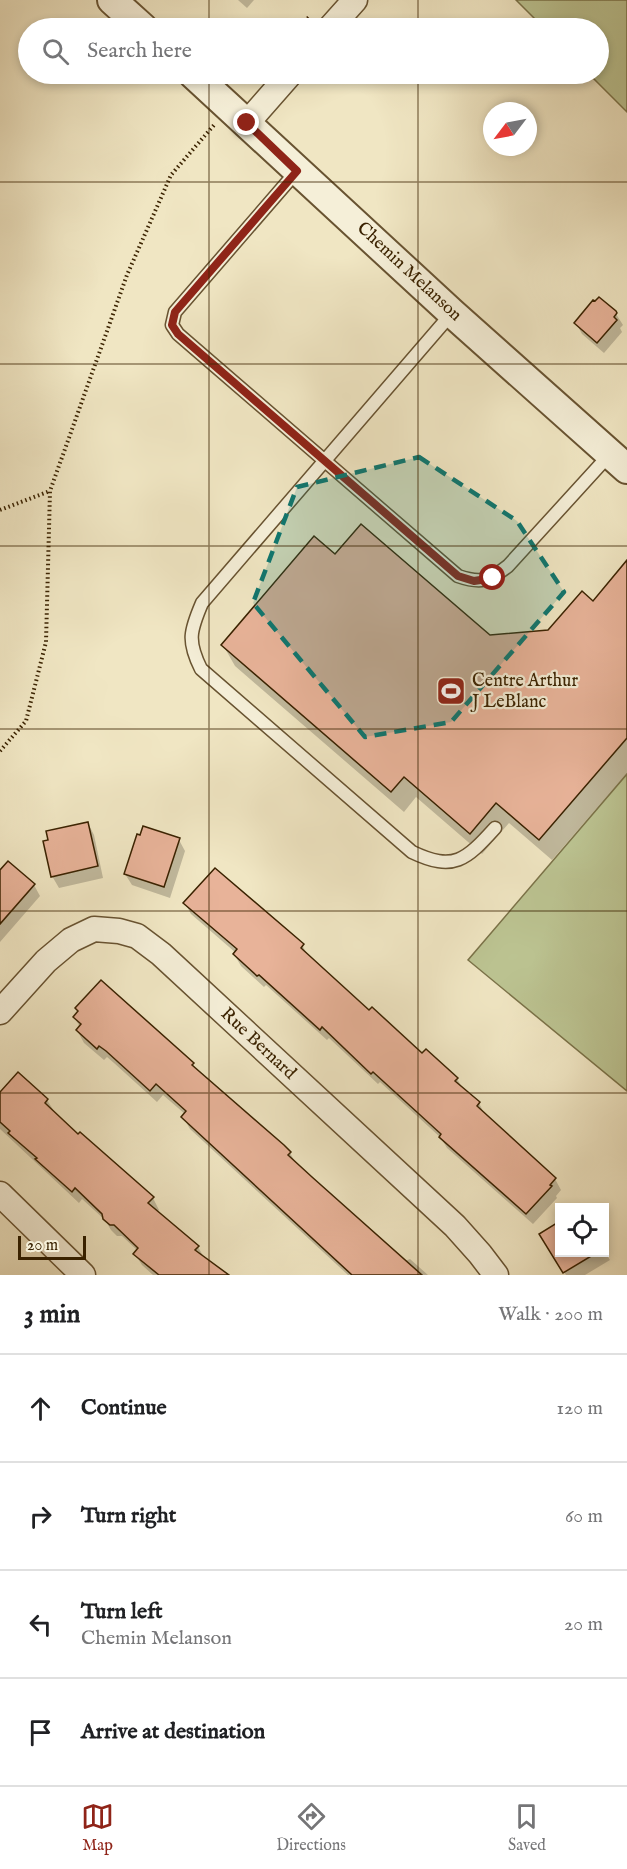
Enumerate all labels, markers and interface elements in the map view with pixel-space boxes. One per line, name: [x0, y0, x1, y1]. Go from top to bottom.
search box: [18, 18, 609, 84]
icon: search: [39, 35, 72, 68]
text: Search here: [87, 37, 192, 65]
north arrow: [483, 102, 537, 156]
route end: [233, 109, 259, 135]
street label: Chemin Melanson: [351, 217, 467, 327]
route start: [479, 564, 505, 590]
place label: Centre Arthur J LeBlanc: [470, 670, 578, 714]
sports icon: Centre Arthur J LeBlanc: [435, 675, 467, 707]
street label: Rue Bernard: [215, 1003, 301, 1085]
map controls: [555, 1203, 609, 1257]
button: locate: [555, 1203, 609, 1257]
scale bar: [18, 1233, 86, 1260]
text: 20 m: [27, 1236, 58, 1256]
text: 3 min: [24, 1298, 80, 1331]
text: Walk · 200 m: [498, 1302, 603, 1327]
icon: ahead: [24, 1392, 57, 1425]
text: Continue: [81, 1394, 167, 1422]
text: 120 m: [557, 1396, 603, 1421]
icon: right: [24, 1500, 57, 1533]
text: Turn right: [81, 1502, 176, 1530]
text: 60 m: [565, 1504, 603, 1529]
text: Turn left: [81, 1598, 163, 1626]
icon: left: [24, 1608, 57, 1641]
text: 20 m: [564, 1612, 603, 1637]
text: Chemin Melanson: [81, 1626, 232, 1651]
icon: arrive: [24, 1716, 57, 1749]
text: Arrive at destination: [81, 1718, 265, 1746]
tab: Map: [81, 1800, 114, 1856]
tab: Directions: [276, 1800, 346, 1856]
tab: Saved: [508, 1800, 546, 1856]

